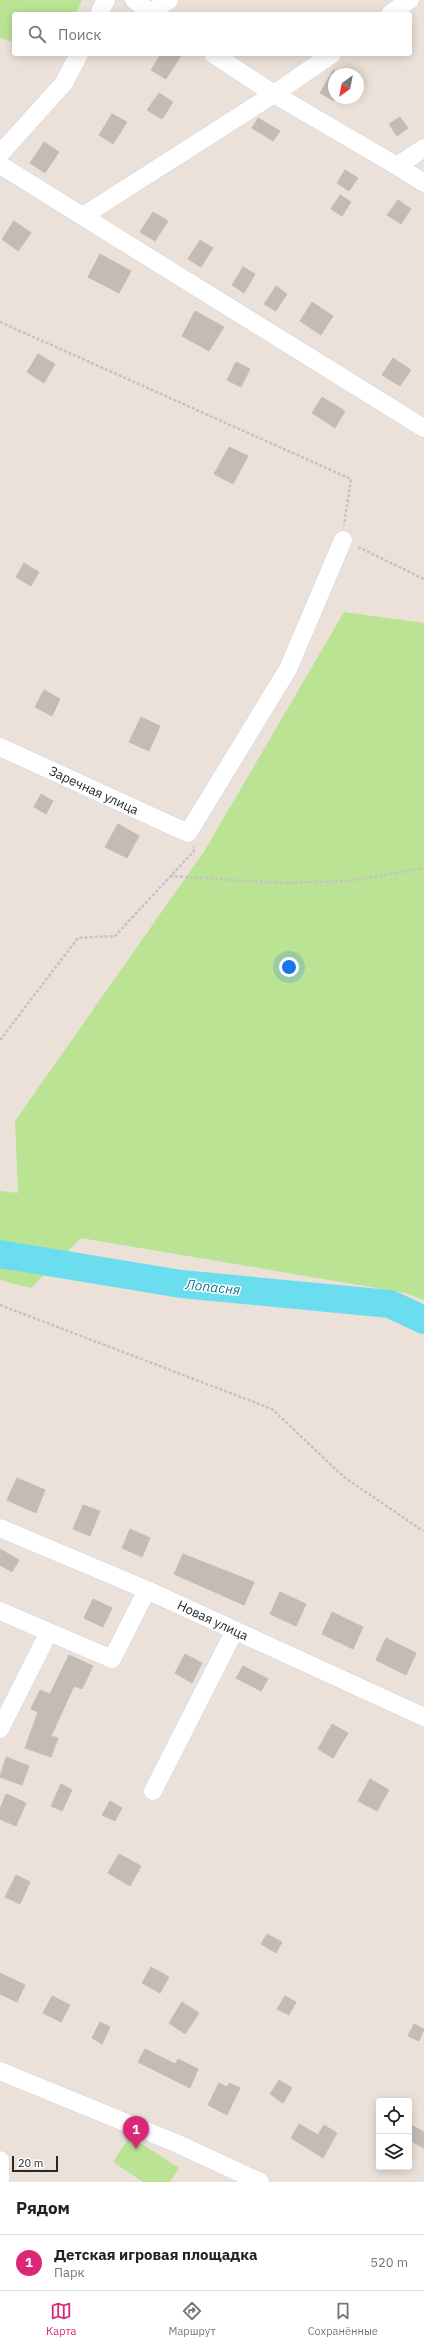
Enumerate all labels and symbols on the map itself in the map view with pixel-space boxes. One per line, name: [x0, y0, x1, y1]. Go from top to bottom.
north arrow: [328, 68, 364, 104]
street label: Заречная улица: [46, 762, 141, 819]
your location: [279, 957, 299, 977]
water label: Лопасня: [184, 1275, 241, 1299]
street label: Новая улица: [174, 1597, 251, 1644]
pin: 1: [123, 2116, 149, 2149]
scale bar: [12, 2154, 58, 2173]

